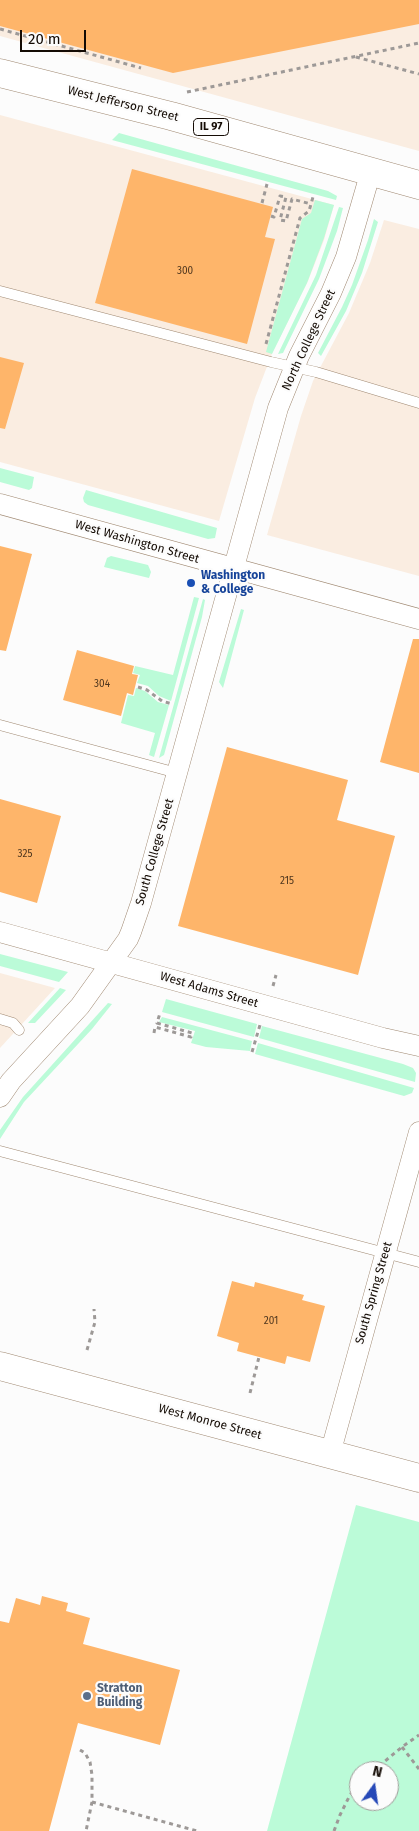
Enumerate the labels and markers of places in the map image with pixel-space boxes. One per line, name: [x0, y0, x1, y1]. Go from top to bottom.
place label: Washington & College: [201, 569, 265, 597]
marker: Washington & College: [185, 577, 197, 589]
place label: Stratton Building: [97, 1682, 142, 1710]
marker: Stratton Building: [81, 1690, 93, 1702]

